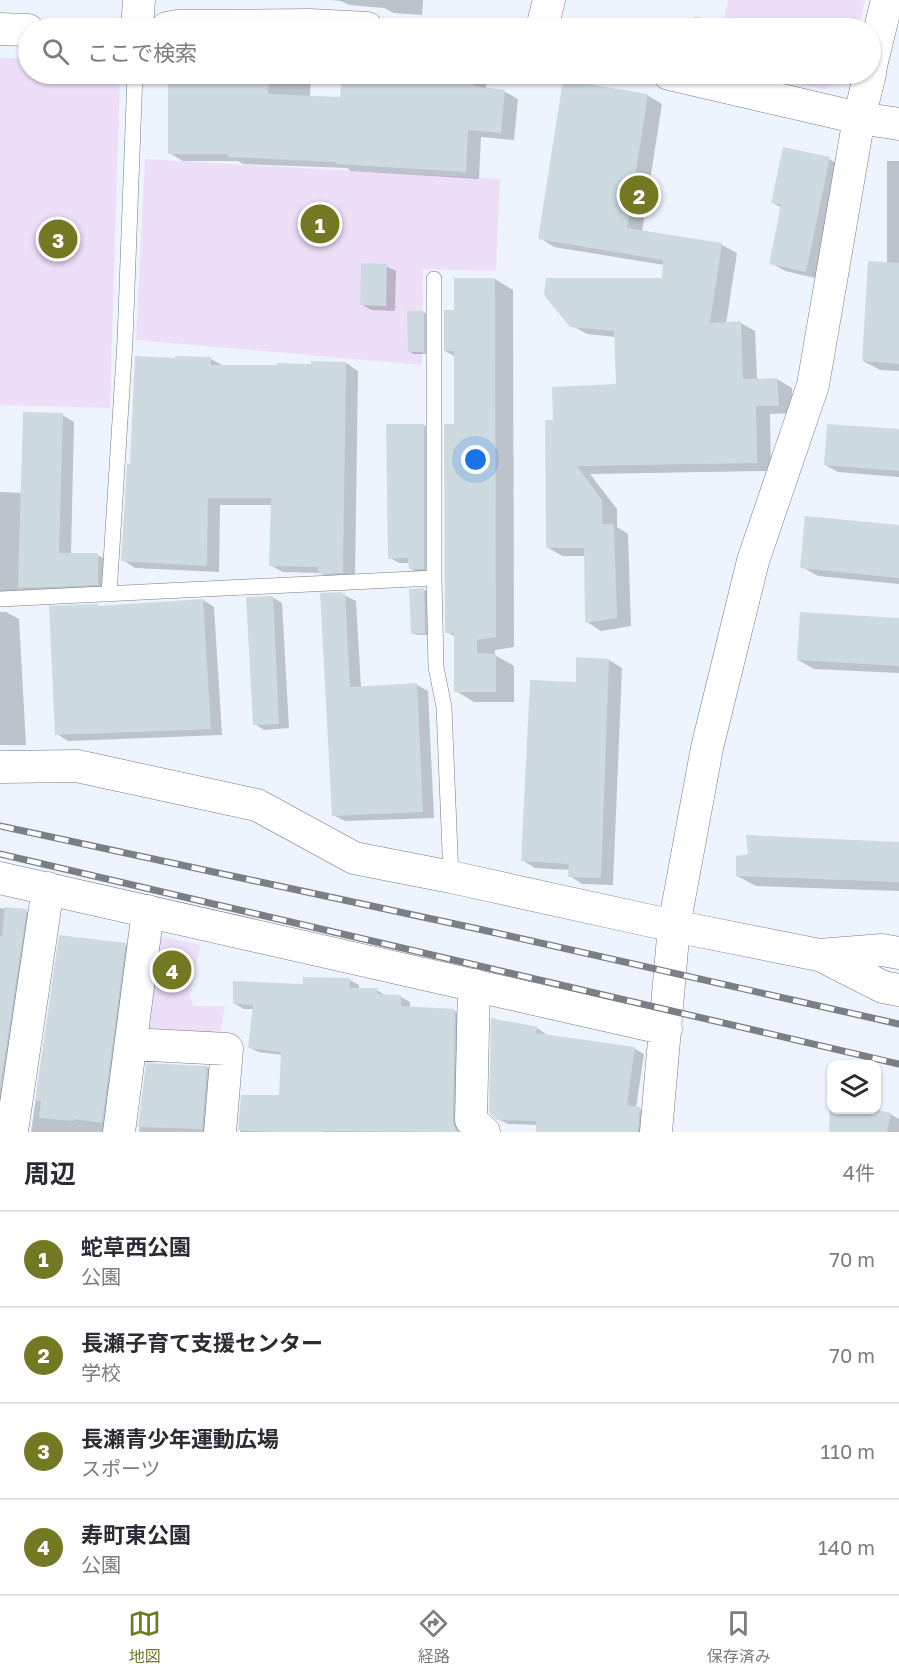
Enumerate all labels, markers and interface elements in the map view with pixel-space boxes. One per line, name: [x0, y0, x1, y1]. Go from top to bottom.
search box: [18, 18, 881, 84]
icon: search: [39, 35, 72, 68]
text: ここで検索: [87, 39, 197, 66]
pin: 2: [620, 172, 658, 218]
pin: 1: [300, 202, 340, 246]
pin: 3: [38, 216, 78, 262]
your location: [461, 445, 490, 474]
pin: 4: [152, 948, 192, 992]
map controls: [827, 1060, 881, 1114]
button: layers: [827, 1060, 881, 1114]
text: 周辺: [24, 1158, 76, 1189]
text: 4件: [843, 1160, 875, 1184]
text: 蛇草西公園: [81, 1233, 191, 1260]
text: 1: [38, 1247, 49, 1271]
text: 70 m: [829, 1247, 875, 1271]
text: 公園: [81, 1264, 121, 1288]
text: 長瀬子育て支援センター: [81, 1329, 323, 1356]
text: 2: [37, 1343, 50, 1367]
text: 70 m: [829, 1343, 875, 1367]
text: 学校: [81, 1360, 121, 1384]
text: 長瀬青少年運動広場: [81, 1425, 279, 1452]
text: 3: [37, 1439, 50, 1463]
text: 110 m: [821, 1439, 875, 1463]
text: スポーツ: [81, 1456, 161, 1480]
text: 寿町東公園: [81, 1521, 191, 1548]
text: 4: [37, 1535, 50, 1559]
text: 140 m: [818, 1535, 875, 1559]
text: 公園: [81, 1552, 121, 1576]
tab: 地図: [128, 1607, 161, 1667]
tab: 経路: [417, 1607, 450, 1667]
tab: 保存済み: [707, 1607, 771, 1667]

